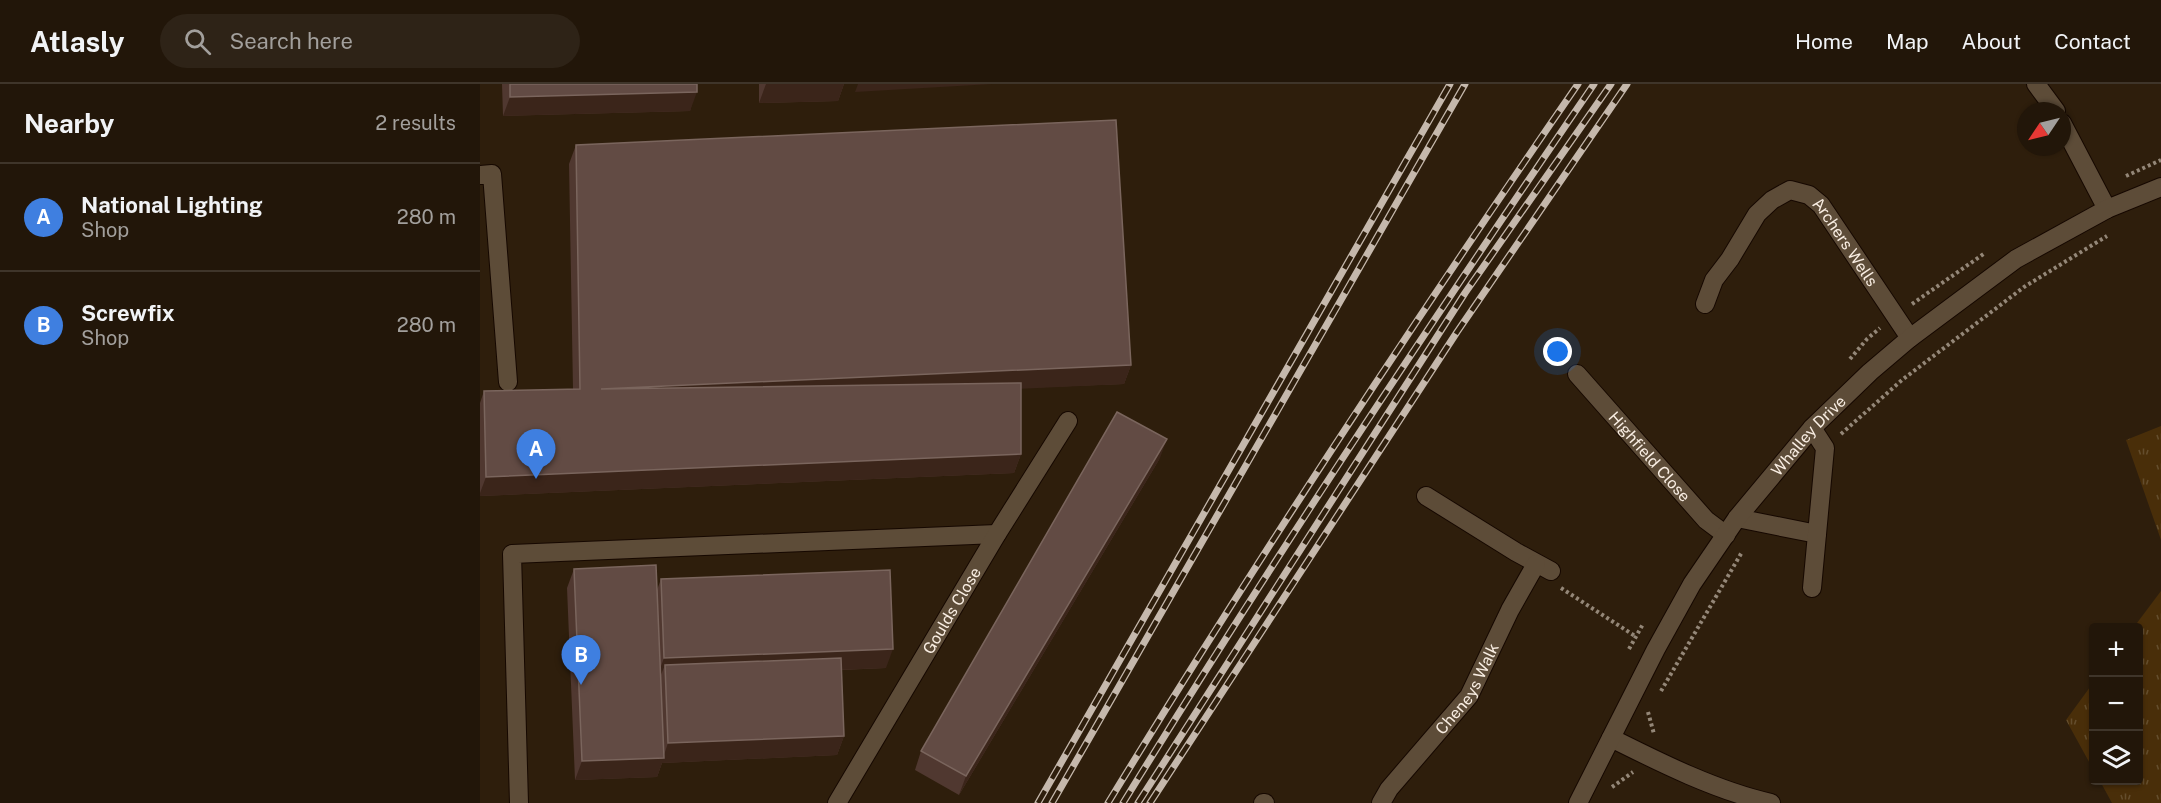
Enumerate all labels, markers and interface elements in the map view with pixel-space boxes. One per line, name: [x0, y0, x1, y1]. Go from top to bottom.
search box: [160, 14, 580, 68]
text: Atlasly: [30, 25, 124, 58]
icon: search: [181, 25, 214, 58]
text: Search here: [229, 28, 353, 54]
text: Home: [1795, 29, 1853, 54]
text: Map: [1886, 29, 1929, 54]
text: About: [1962, 29, 2021, 54]
text: Contact: [2054, 29, 2131, 54]
north arrow: [2017, 102, 2071, 156]
text: Nearby: [24, 108, 114, 139]
text: 2 results: [375, 111, 456, 135]
text: National Lighting: [81, 192, 263, 218]
street label: Archers Wells: [1809, 193, 1882, 290]
text: A: [36, 205, 51, 229]
text: 280 m: [397, 205, 456, 229]
text: Shop: [81, 218, 129, 242]
text: Screwfix: [81, 300, 175, 326]
text: B: [37, 313, 50, 337]
text: 280 m: [397, 313, 456, 337]
text: Shop: [81, 326, 129, 350]
your location: [1543, 337, 1572, 366]
street label: Whalley Drive: [1767, 391, 1850, 479]
street label: Highfield Close: [1605, 407, 1695, 505]
pin: A: [516, 430, 556, 479]
street label: Goulds Close: [918, 564, 985, 657]
map controls: [2089, 623, 2143, 785]
button: +: [2089, 623, 2143, 677]
pin: B: [562, 636, 600, 685]
street label: Cheneys Walk: [1431, 640, 1502, 738]
button: −: [2089, 677, 2143, 731]
button: layers: [2089, 731, 2143, 785]

